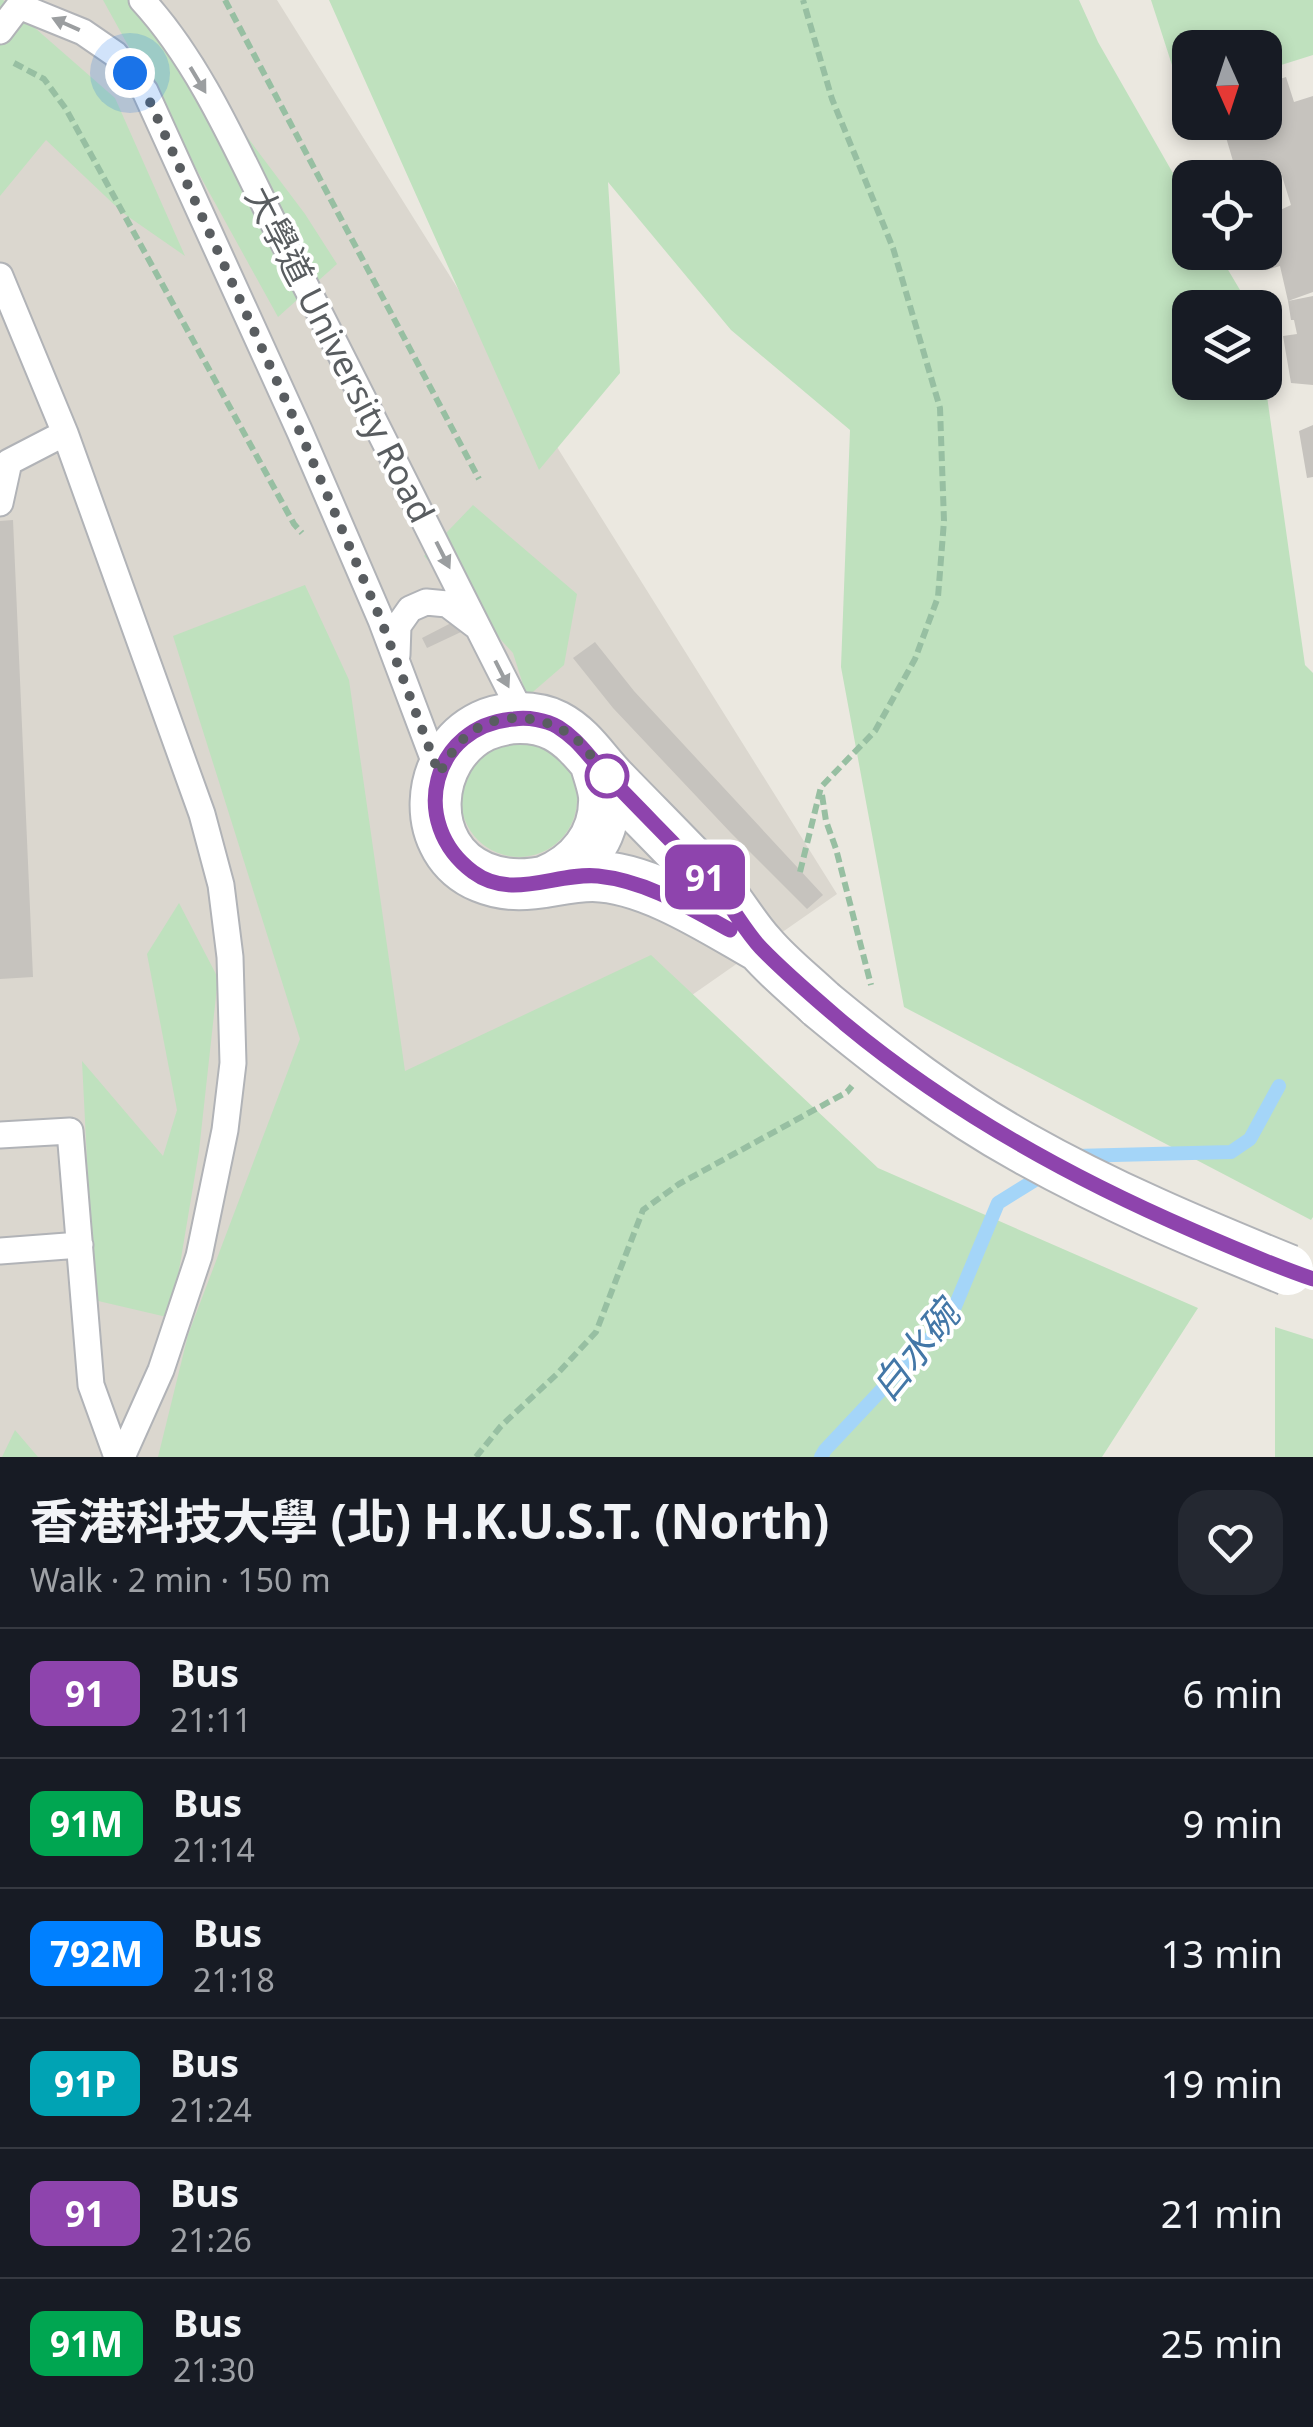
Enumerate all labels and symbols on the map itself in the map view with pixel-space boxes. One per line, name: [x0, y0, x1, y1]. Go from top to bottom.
one-way arrow: [51, 16, 81, 32]
north arrow: [1172, 30, 1282, 140]
your location: [105, 48, 155, 98]
one-way arrow: [189, 66, 206, 94]
street label: 大學道 University Road: [236, 178, 446, 530]
one-way arrow: [435, 541, 452, 570]
one-way arrow: [493, 659, 510, 688]
unlabelled marker: [586, 755, 628, 797]
line badge: 91: [660, 844, 750, 910]
water label: 白水碗: [858, 1285, 974, 1411]

